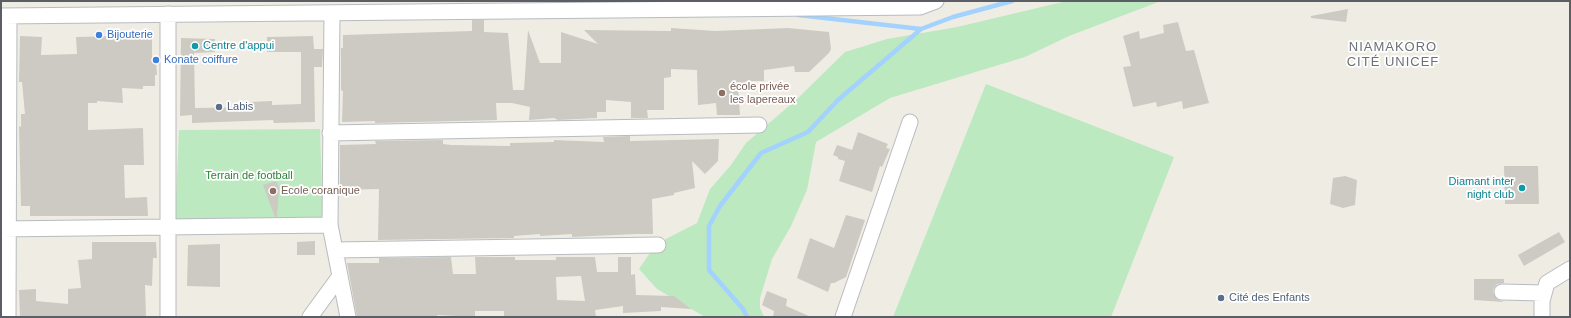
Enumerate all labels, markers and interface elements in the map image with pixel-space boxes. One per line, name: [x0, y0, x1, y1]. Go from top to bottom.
place label: Bijouterie: [107, 28, 153, 42]
marker: Bijouterie: [94, 30, 104, 40]
place label: Centre d'appui: [203, 39, 274, 53]
district label: NIAMAKORO CITÉ UNICEF: [1347, 39, 1439, 70]
marker: Centre d'appui: [190, 41, 200, 51]
place label: Konate coiffure: [164, 53, 238, 67]
marker: Konate coiffure: [151, 55, 161, 65]
place label: école privée les lapereaux: [730, 80, 795, 106]
marker: école privée les lapereaux: [717, 88, 727, 98]
place label: Labis: [227, 100, 253, 114]
marker: Labis: [214, 102, 224, 112]
park label: Terrain de football: [205, 169, 293, 183]
place label: Diamant inter night club: [1449, 175, 1514, 201]
marker: Diamant inter night club: [1517, 183, 1527, 193]
place label: Ecole coranique: [281, 184, 360, 198]
marker: Ecole coranique: [268, 186, 278, 196]
place label: Cité des Enfants: [1229, 291, 1310, 305]
marker: Cité des Enfants: [1216, 293, 1226, 303]

